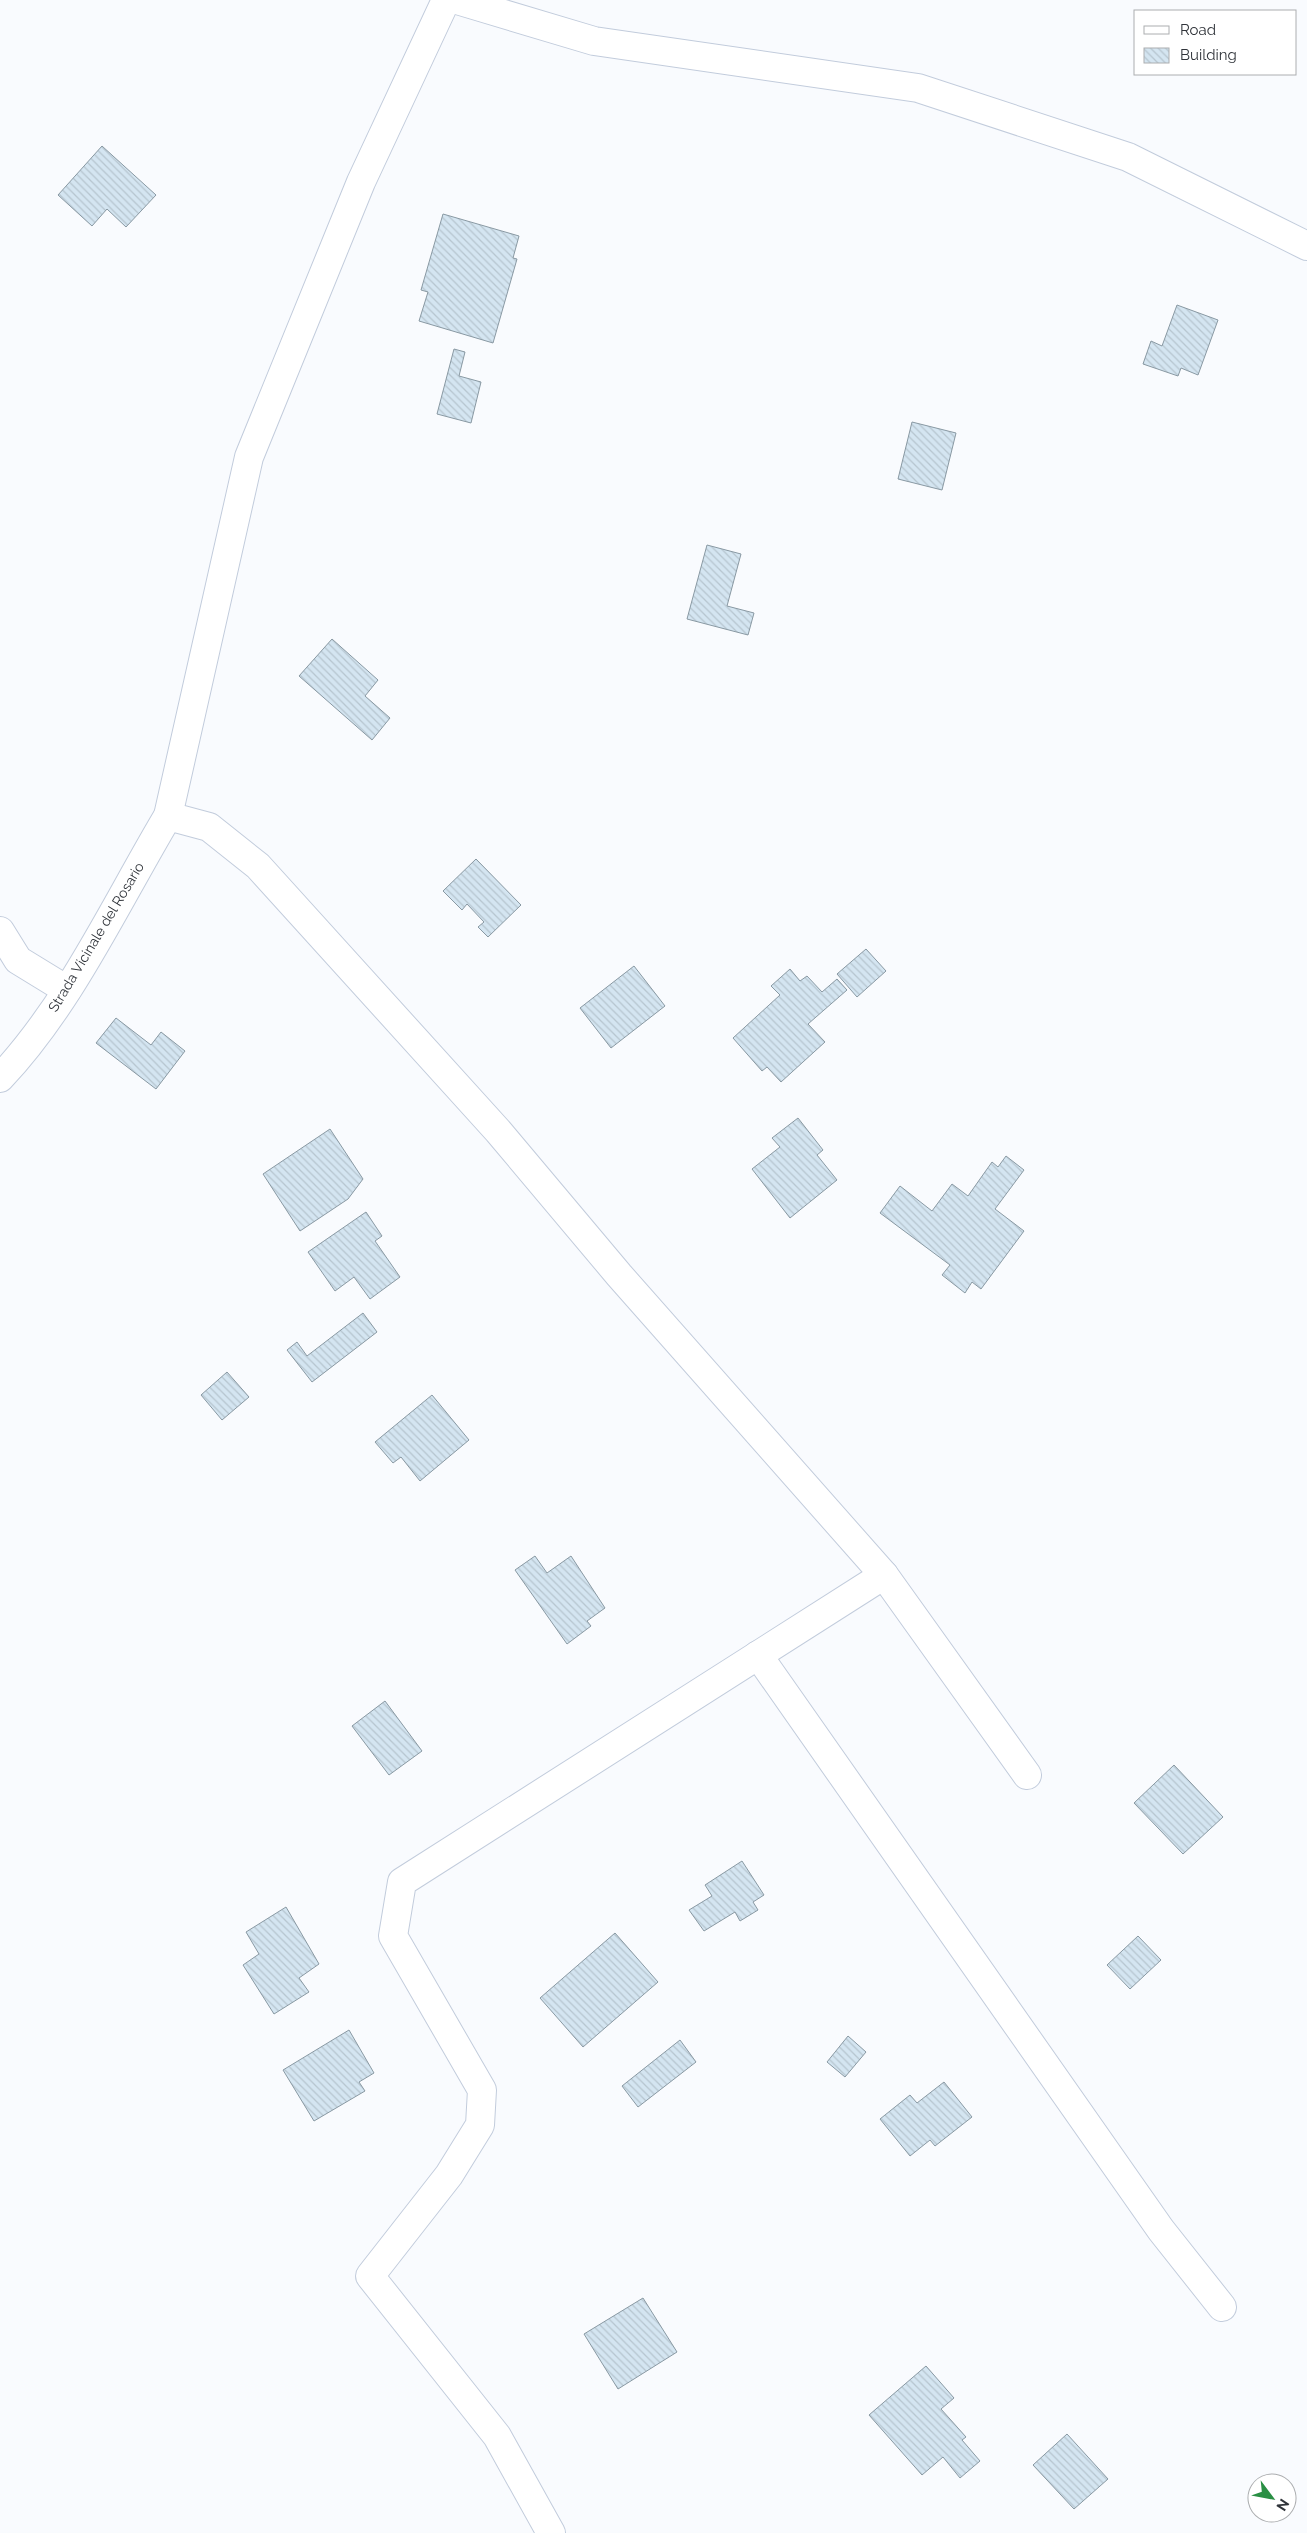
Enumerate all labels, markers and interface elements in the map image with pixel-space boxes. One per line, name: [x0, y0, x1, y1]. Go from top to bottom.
legend: [1134, 10, 1297, 75]
text: Road: [1180, 21, 1216, 39]
text: Building: [1180, 46, 1237, 64]
street label: Strada Vicinale del Rosario: [45, 859, 147, 1015]
north arrow: [1247, 2473, 1297, 2523]
text: N: [1273, 2496, 1293, 2514]

